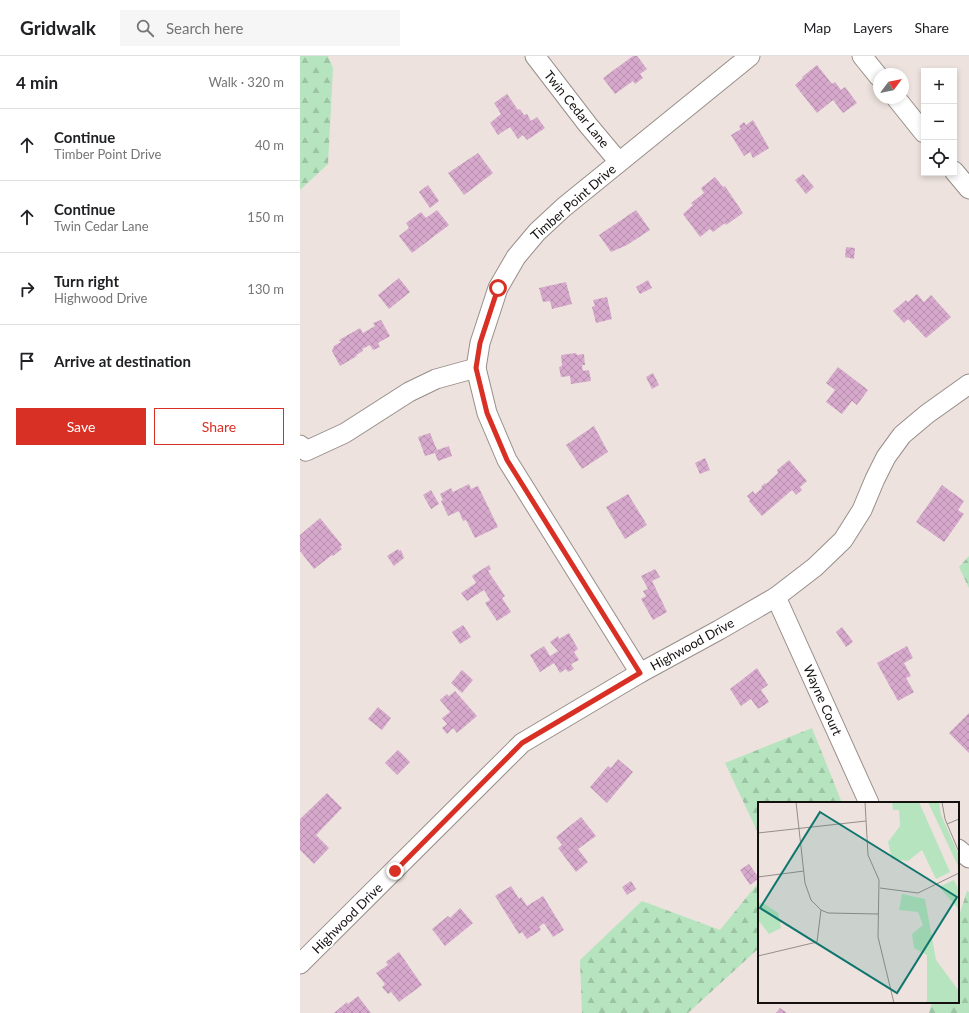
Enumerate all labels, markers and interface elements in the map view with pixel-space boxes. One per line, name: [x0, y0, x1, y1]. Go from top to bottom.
search box: [120, 10, 400, 46]
text: Gridwalk: [20, 16, 96, 39]
icon: search: [134, 17, 156, 39]
text: Search here: [166, 19, 243, 37]
text: Map: [803, 19, 831, 36]
text: Layers: [853, 19, 893, 36]
text: Share: [915, 19, 949, 36]
street label: Twin Cedar Lane: [541, 67, 613, 151]
north arrow: [873, 68, 909, 104]
map controls: [921, 68, 957, 176]
button: +: [921, 68, 957, 104]
text: 4 min: [16, 72, 58, 93]
text: Walk · 320 m: [208, 74, 284, 90]
button: −: [921, 104, 957, 140]
text: Continue: [54, 128, 115, 146]
icon: ahead: [16, 134, 38, 156]
text: 40 m: [255, 137, 284, 153]
button: locate: [921, 140, 957, 176]
text: Timber Point Drive: [54, 146, 161, 162]
street label: Timber Point Drive: [527, 161, 619, 243]
text: Continue: [54, 200, 115, 218]
icon: ahead: [16, 206, 38, 228]
text: 150 m: [247, 209, 284, 225]
text: Twin Cedar Lane: [54, 218, 149, 234]
text: Turn right: [54, 272, 119, 290]
icon: right: [16, 278, 38, 300]
route start: [489, 279, 507, 297]
text: 130 m: [247, 281, 284, 297]
text: Highwood Drive: [54, 290, 147, 306]
icon: arrive: [16, 350, 38, 372]
text: Arrive at destination: [54, 352, 191, 370]
button: Save: [16, 408, 146, 445]
button: Share: [154, 408, 284, 445]
street label: Highwood Drive: [647, 614, 737, 674]
street label: Wayne Court: [800, 662, 846, 738]
inset map: [758, 802, 959, 1003]
route end: [386, 862, 404, 880]
street label: Highwood Drive: [308, 879, 386, 957]

